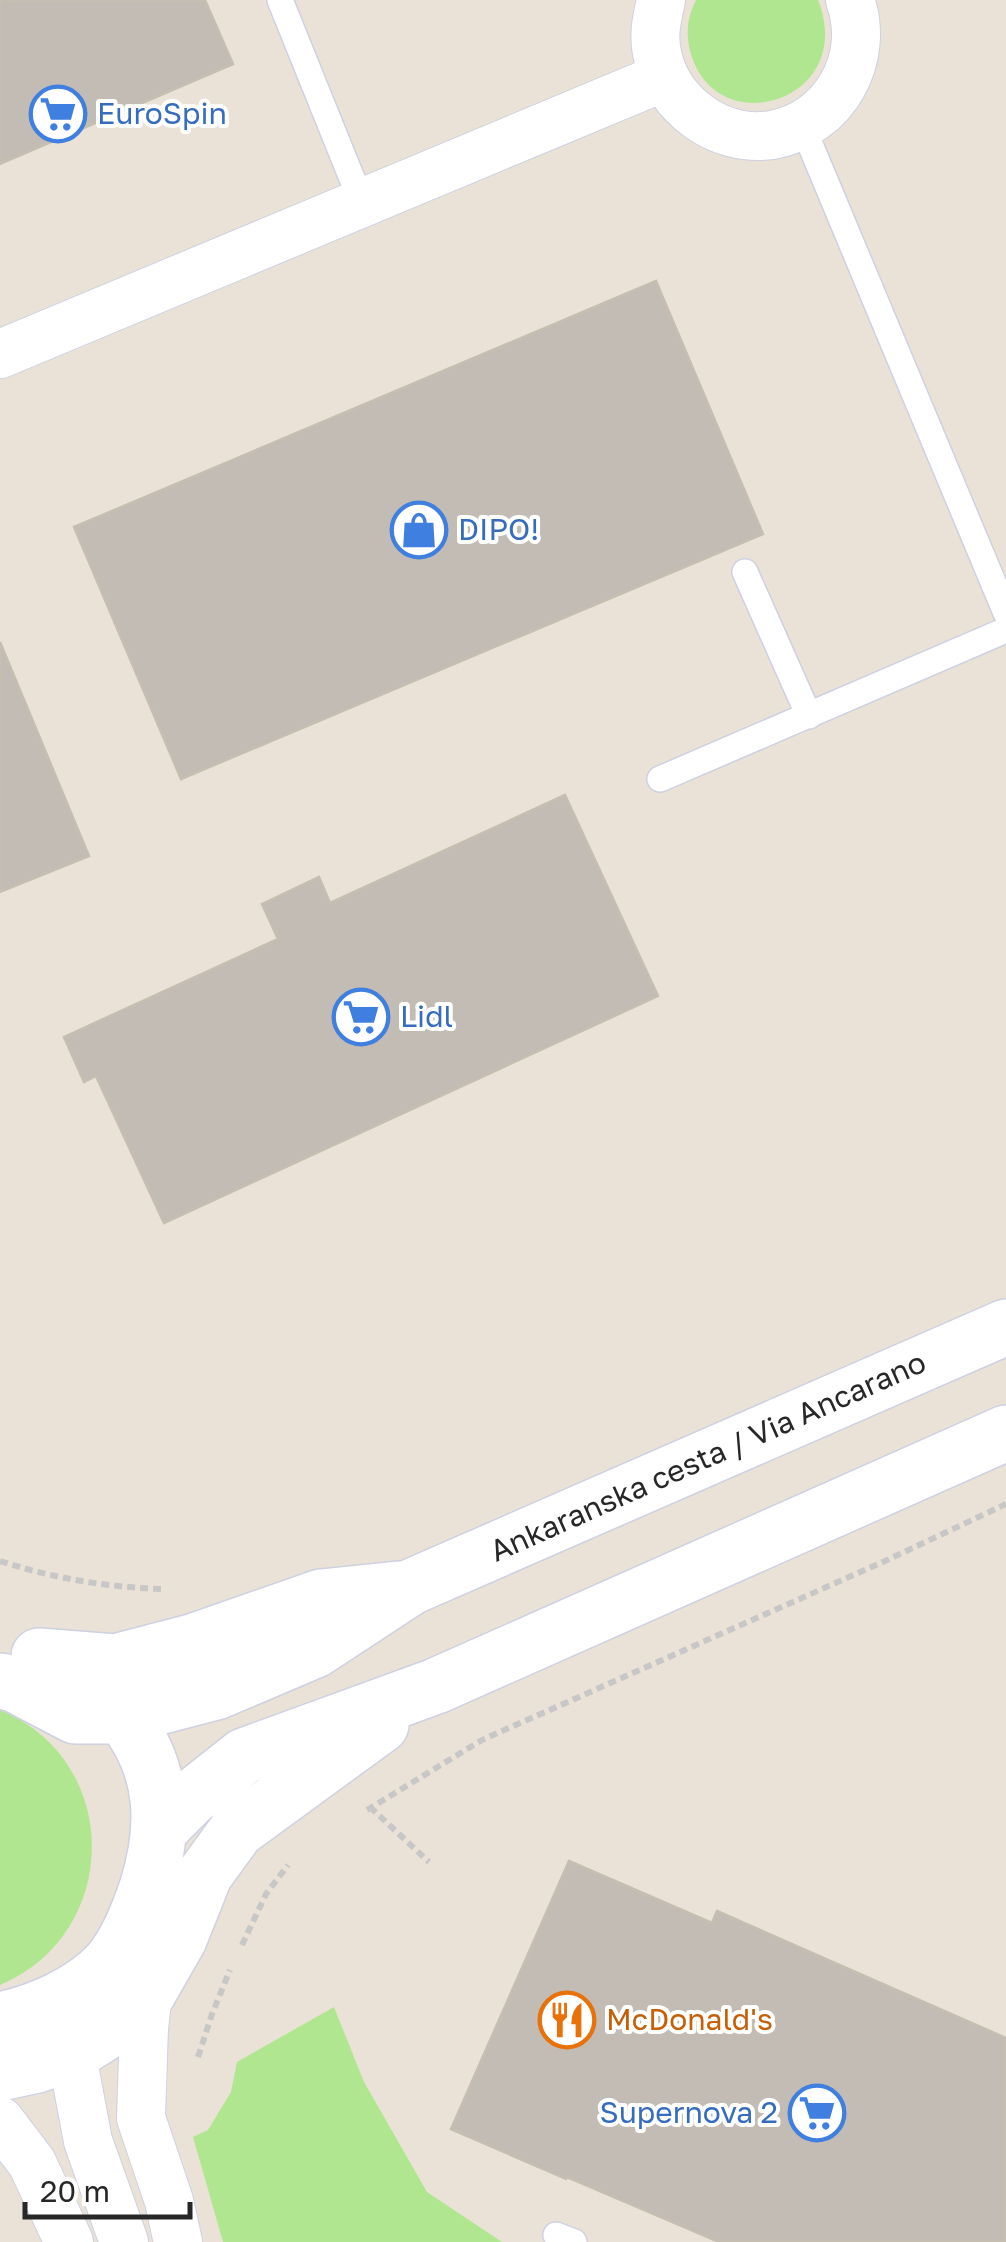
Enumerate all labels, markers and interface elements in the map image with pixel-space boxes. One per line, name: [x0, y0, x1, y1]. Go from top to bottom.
supermarket icon: EuroSpin: [28, 84, 88, 144]
place label: EuroSpin: [97, 95, 227, 131]
shop icon: DIPO!: [389, 500, 449, 560]
place label: DIPO!: [458, 511, 539, 547]
supermarket icon: Lidl: [331, 987, 391, 1047]
place label: Lidl: [400, 998, 453, 1034]
street label: Ankaranska cesta / Via Ancarano: [484, 1343, 931, 1569]
restaurant icon: McDonald's: [537, 1990, 597, 2050]
place label: McDonald's: [606, 2001, 773, 2037]
supermarket icon: Supernova 2: [787, 2083, 847, 2143]
place label: Supernova 2: [600, 2094, 778, 2130]
scale bar: [25, 2157, 190, 2219]
text: 20 m: [40, 2173, 110, 2209]

